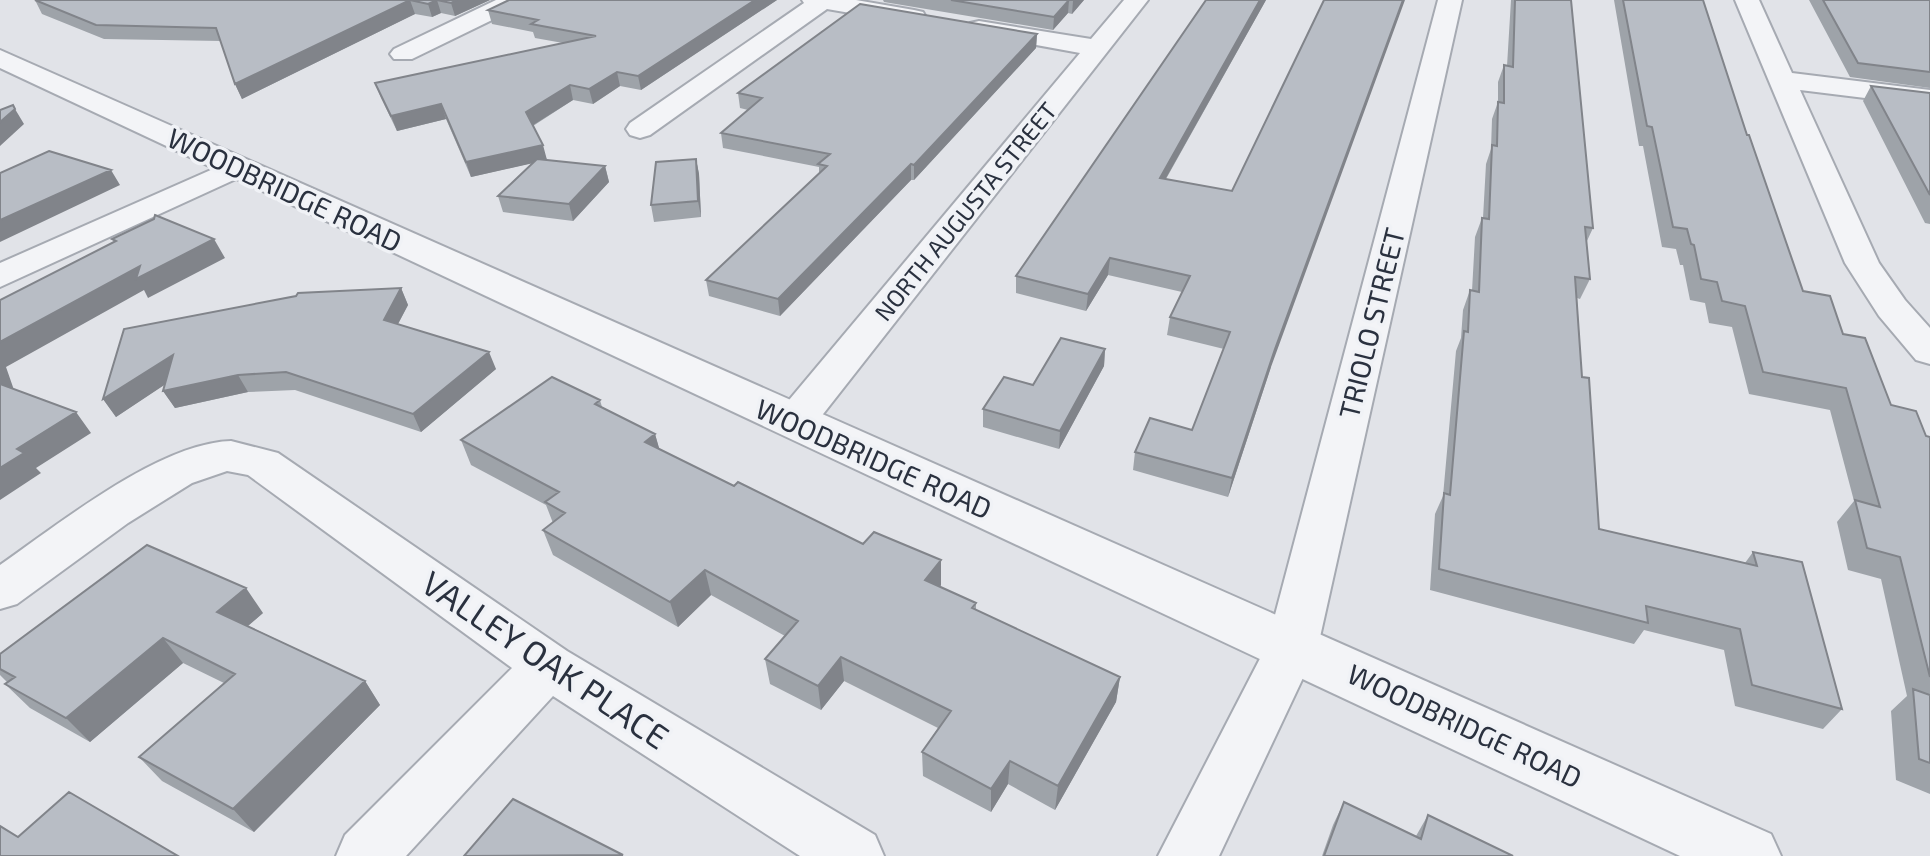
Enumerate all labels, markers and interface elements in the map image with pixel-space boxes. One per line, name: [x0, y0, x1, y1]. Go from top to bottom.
street label: NORTH AUGUSTA STREET: [868, 96, 1062, 326]
street label: WOODBRIDGE ROAD: [162, 120, 408, 258]
street label: TRIOLO STREET: [1331, 224, 1411, 422]
street label: WOODBRIDGE ROAD: [751, 391, 997, 525]
street label: VALLEY OAK PLACE: [415, 561, 677, 757]
street label: WOODBRIDGE ROAD: [1342, 656, 1588, 794]

